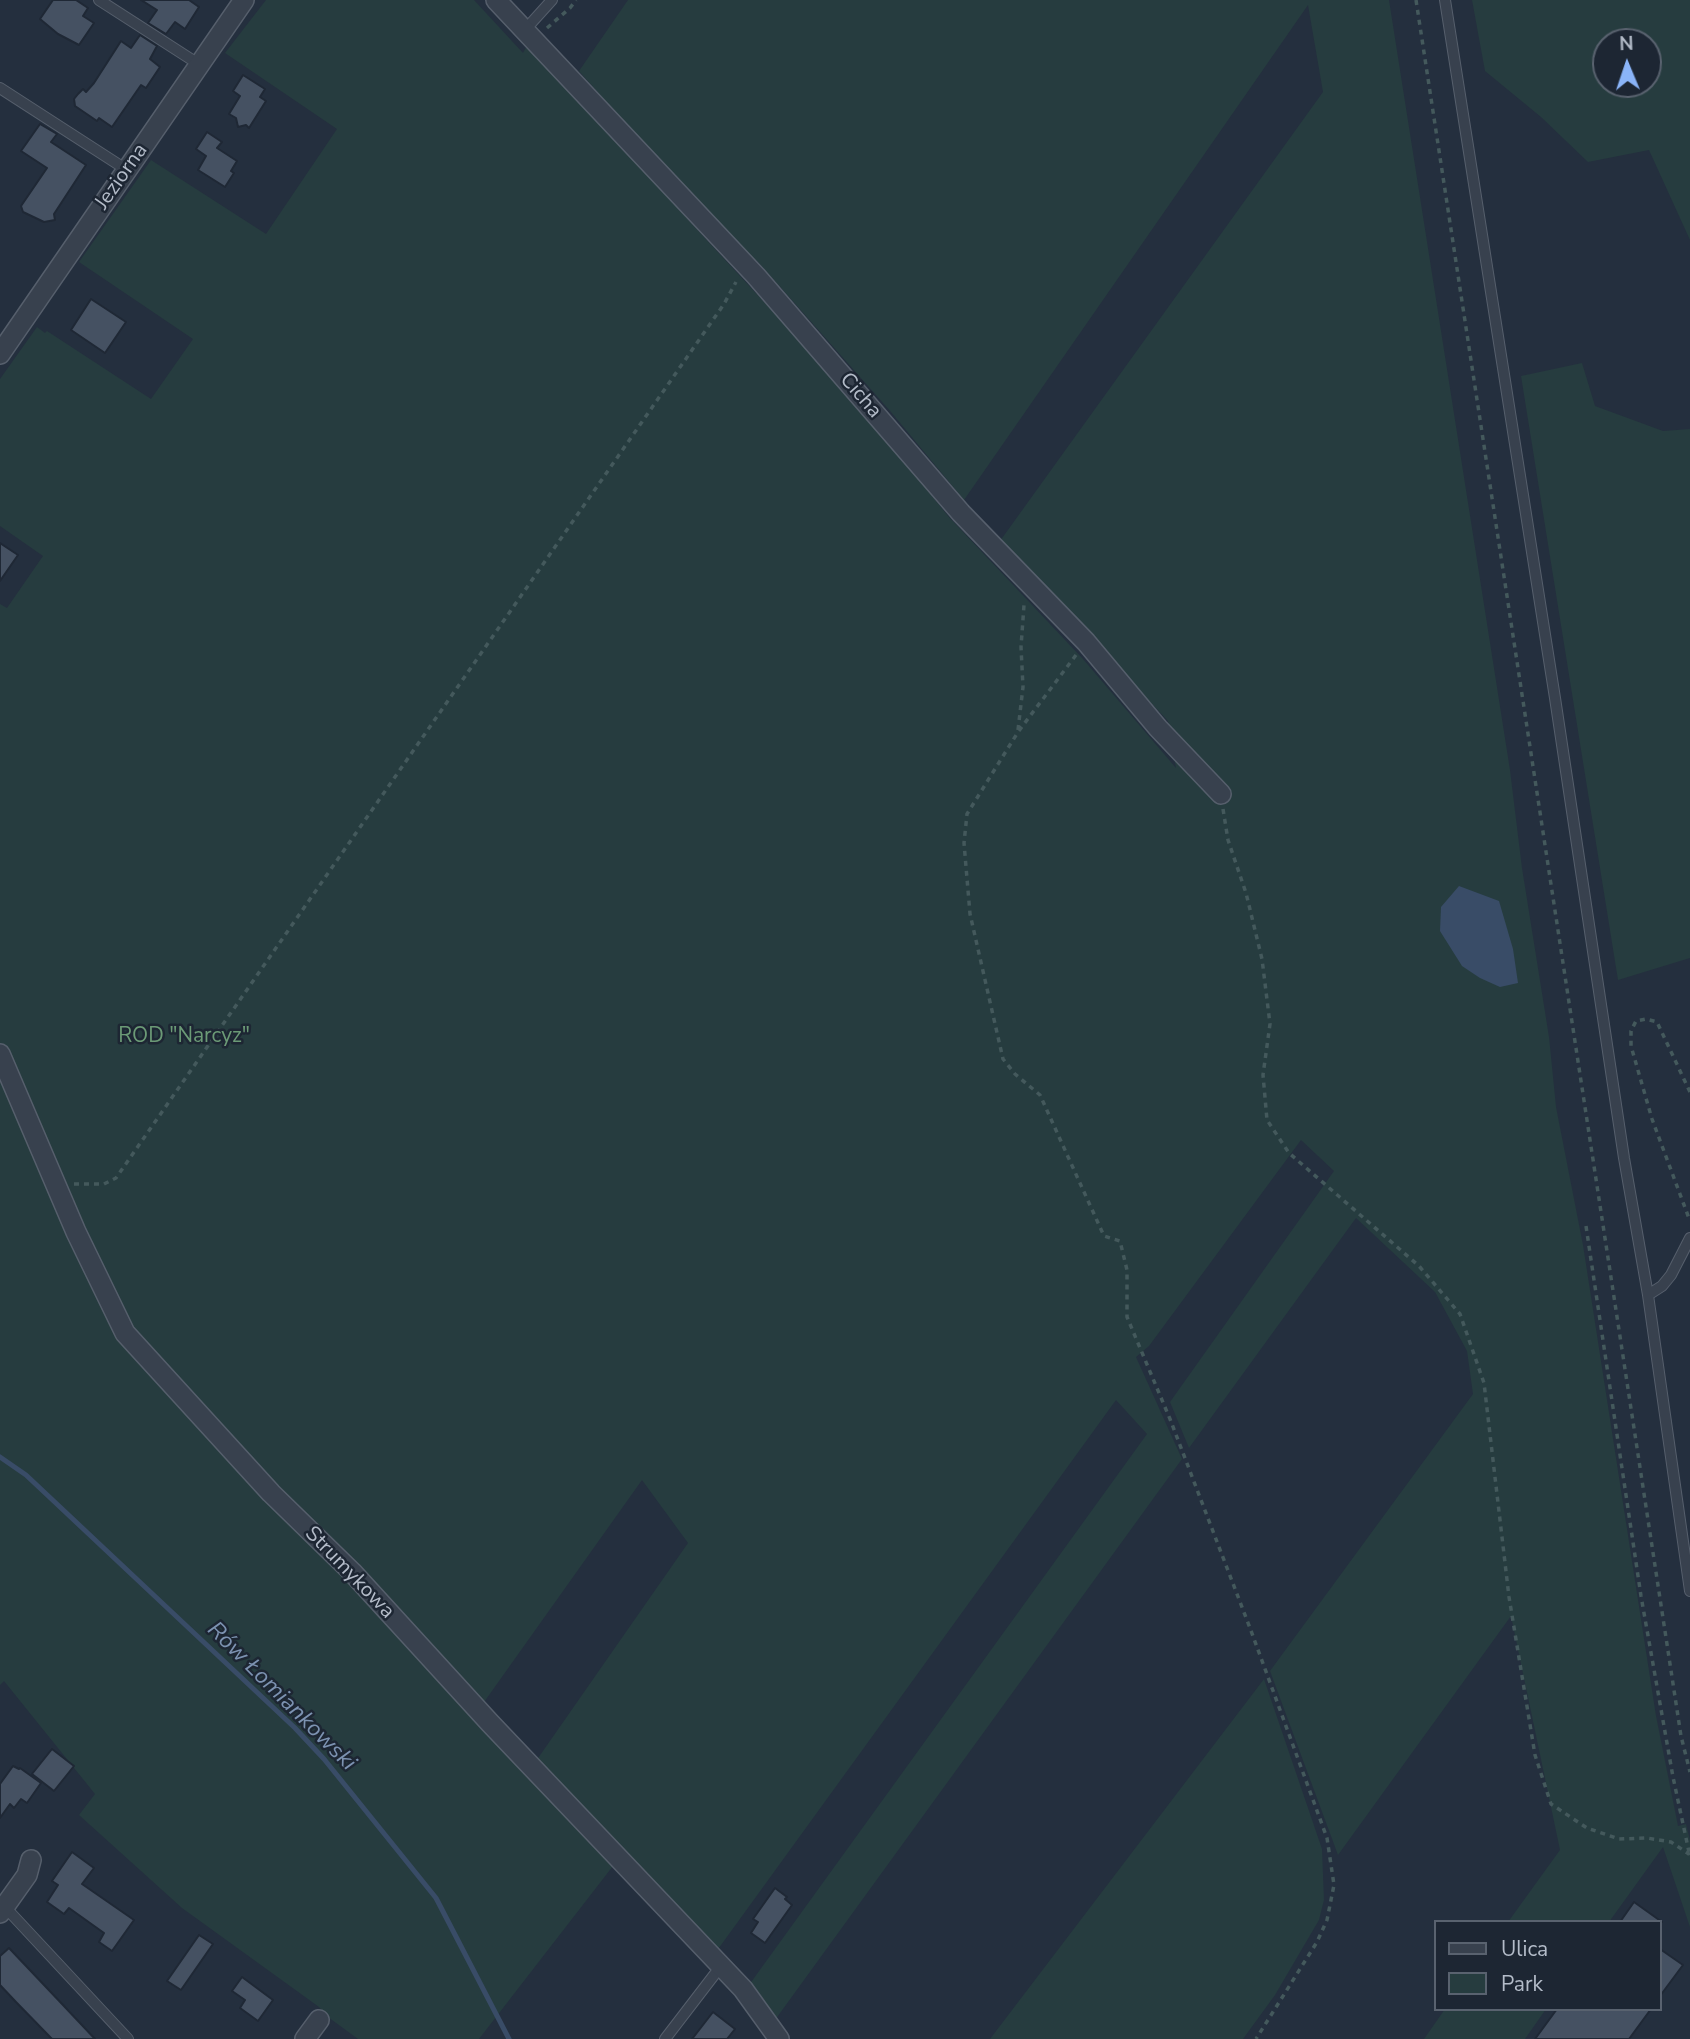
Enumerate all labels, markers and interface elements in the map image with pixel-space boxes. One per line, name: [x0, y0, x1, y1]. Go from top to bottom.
north arrow: [1592, 28, 1662, 98]
text: N: [1619, 31, 1634, 57]
street label: Jeziorna: [90, 139, 154, 215]
street label: Cicha: [834, 368, 886, 424]
park label: ROD "Narcyz": [118, 1024, 250, 1050]
street label: Strumykowa: [299, 1522, 399, 1624]
water label: Rów Łomiankowski: [201, 1617, 361, 1777]
legend: [1434, 1920, 1662, 2011]
text: Ulica: [1501, 1935, 1548, 1963]
text: Park: [1501, 1970, 1543, 1998]

